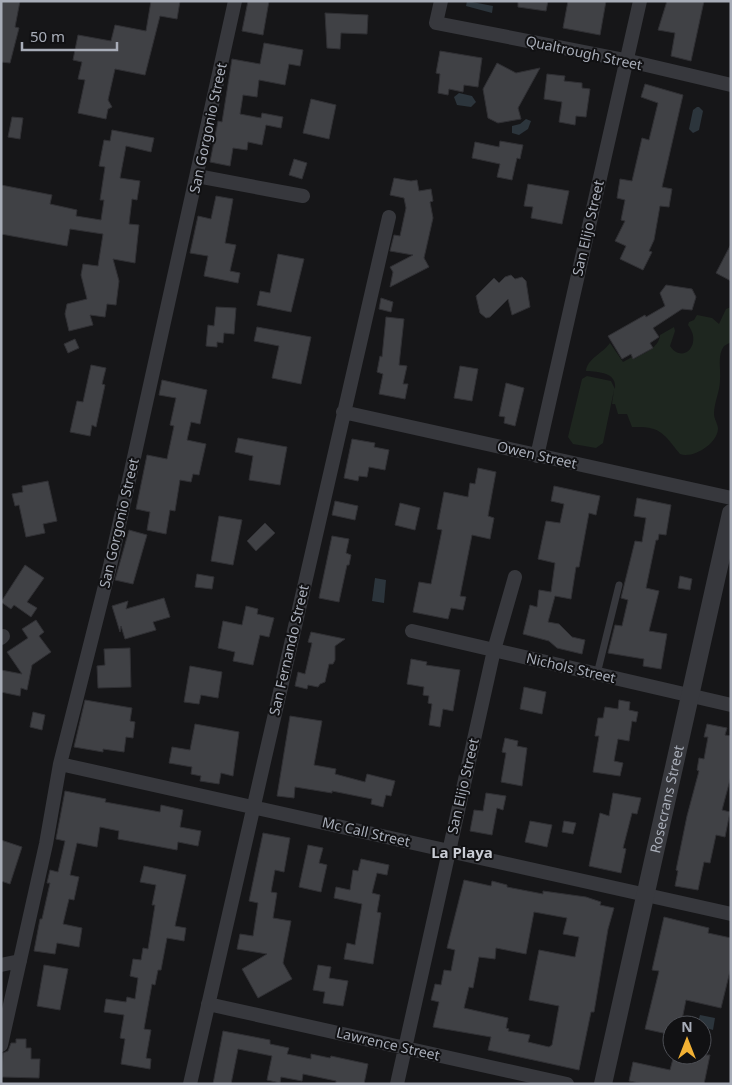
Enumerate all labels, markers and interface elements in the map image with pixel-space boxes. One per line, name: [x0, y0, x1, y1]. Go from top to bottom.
scale bar: [22, 20, 118, 52]
text: 50 m: [30, 26, 65, 46]
street label: Qualtrough Street: [524, 31, 644, 74]
street label: San Gorgonio Street: [184, 61, 231, 195]
street label: San Elijo Street: [567, 178, 608, 278]
street label: Owen Street: [495, 436, 579, 473]
street label: San Gorgonio Street: [94, 456, 143, 590]
street label: San Fernando Street: [264, 583, 313, 717]
street label: Nichols Street: [525, 648, 618, 687]
street label: San Elijo Street: [442, 736, 483, 836]
street label: Rosecrans Street: [645, 743, 688, 855]
street label: Mc Call Street: [320, 812, 412, 851]
district label: La Playa: [431, 842, 493, 862]
north arrow: [662, 1015, 712, 1065]
text: N: [681, 1017, 693, 1036]
street label: Lawrence Street: [335, 1022, 442, 1065]

